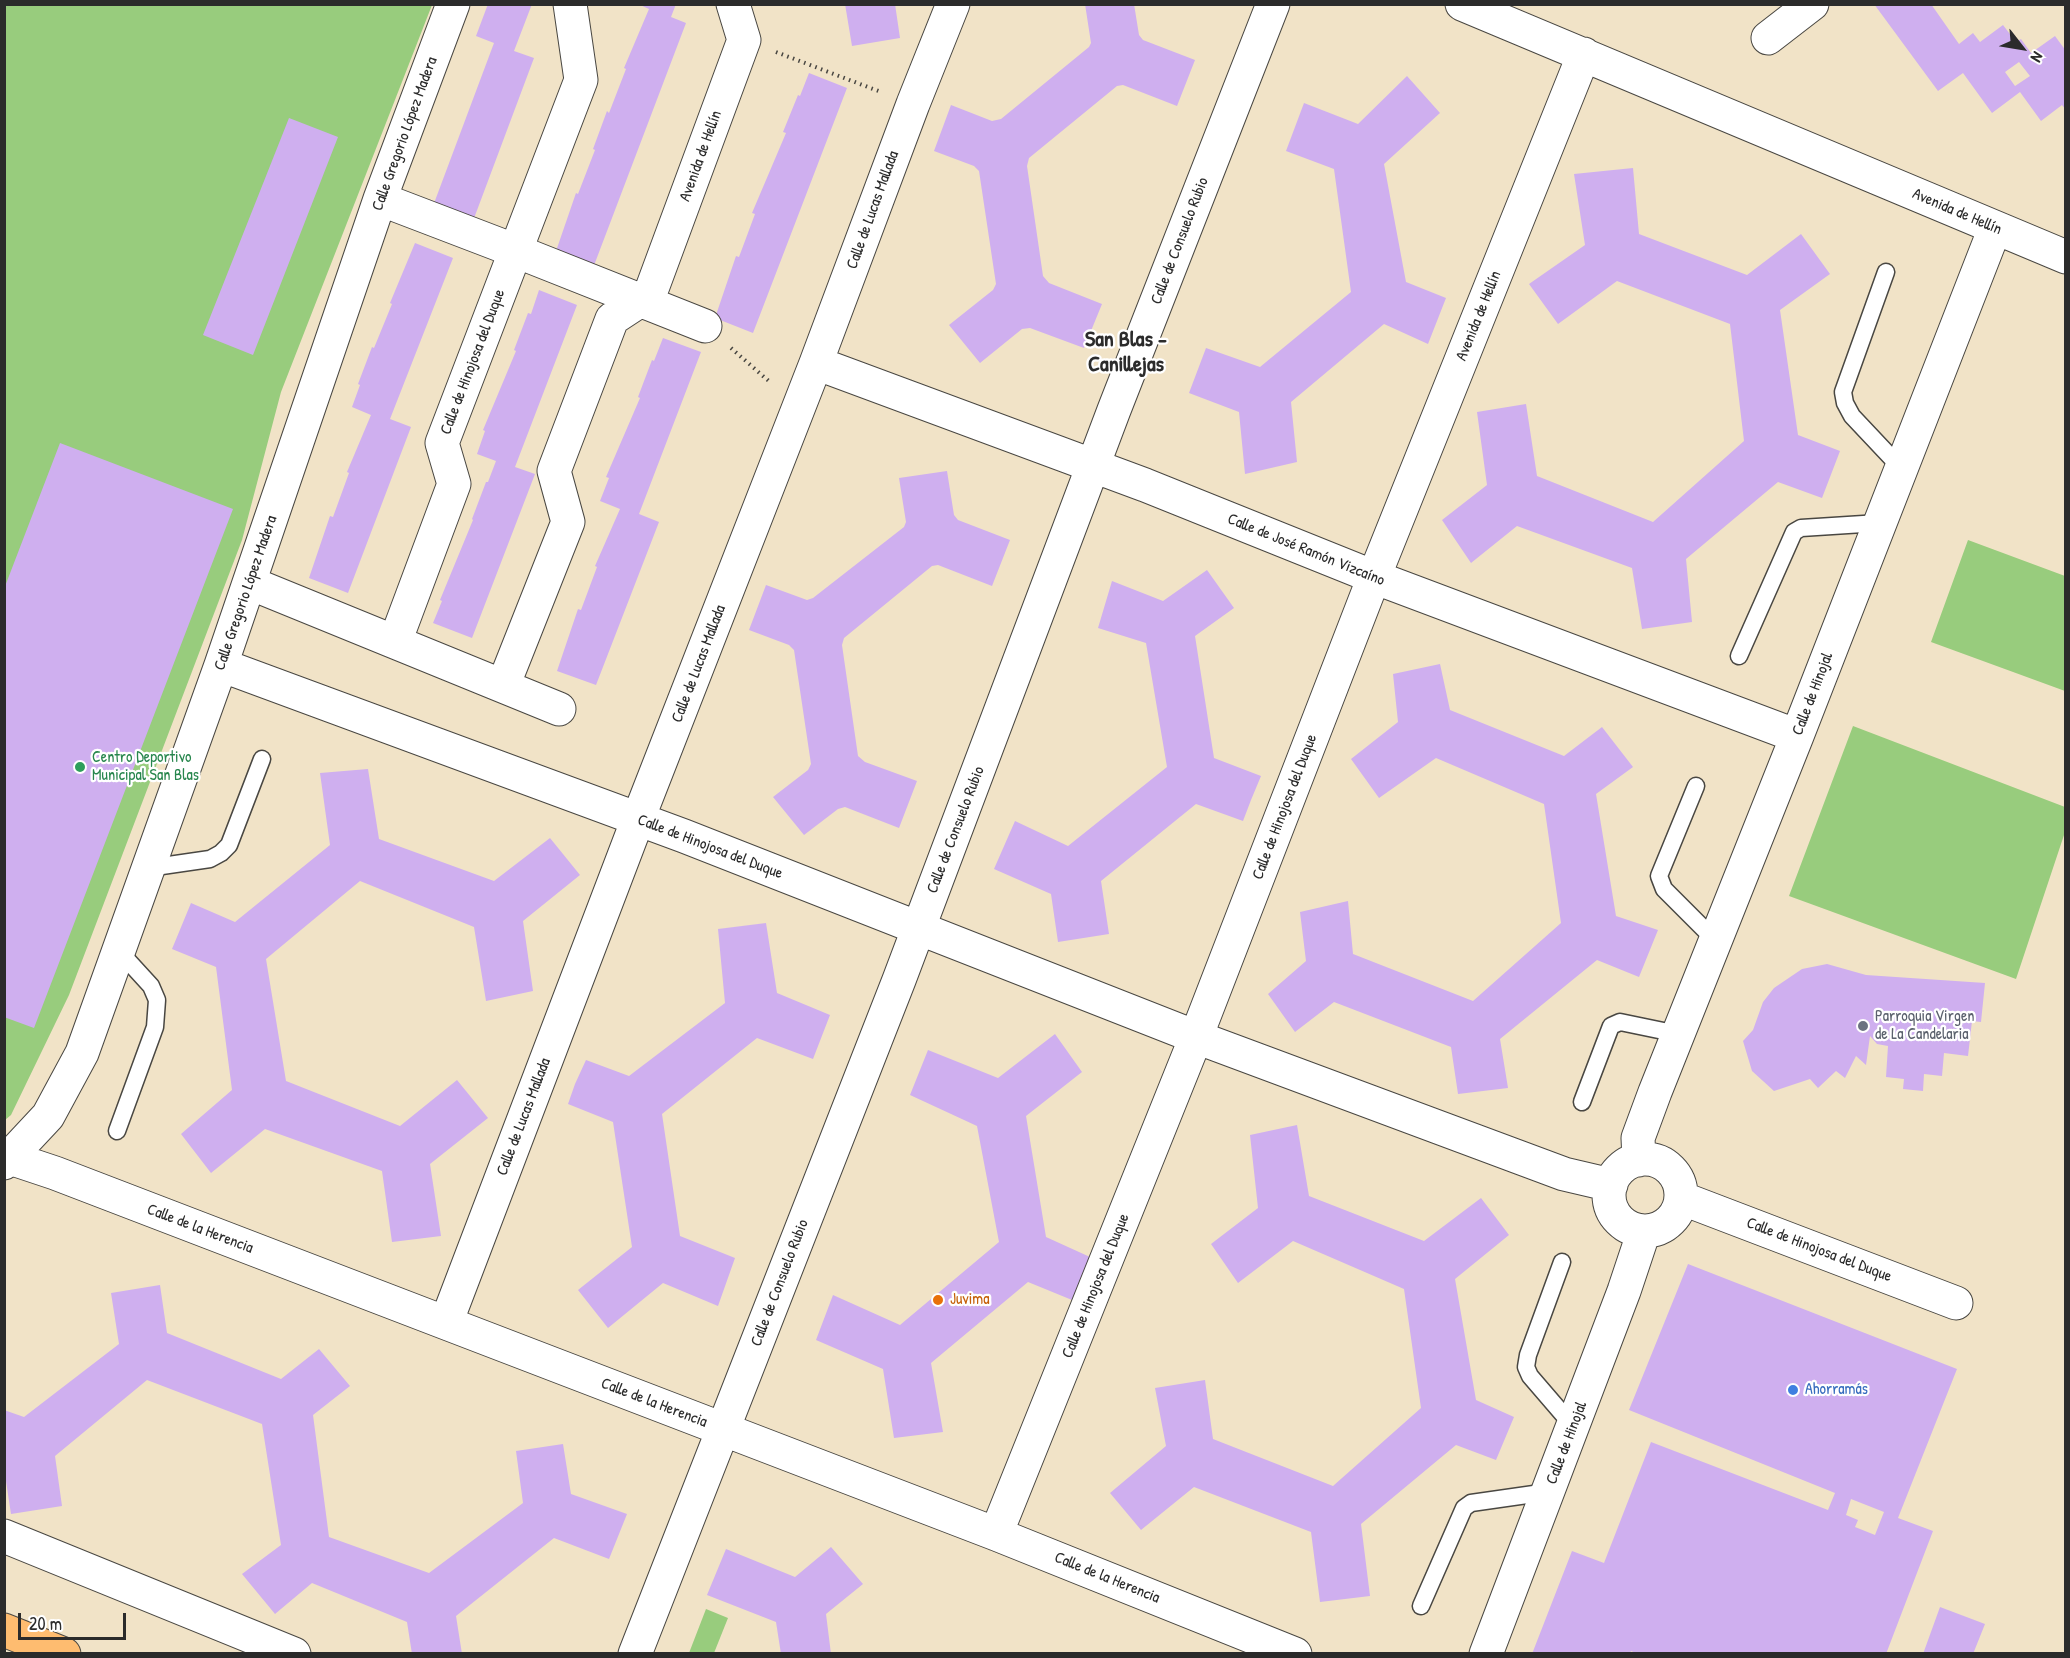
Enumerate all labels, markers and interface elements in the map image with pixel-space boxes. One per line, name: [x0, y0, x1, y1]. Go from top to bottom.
north arrow: [1992, 18, 2052, 78]
text: N: [2026, 48, 2049, 67]
street label: Calle Gregorio López Madera: [368, 54, 442, 214]
street label: Avenida de Hellín: [676, 108, 726, 204]
street label: Calle de Lucas Mallada: [843, 148, 903, 272]
street label: Calle de Consuelo Rubio: [1147, 175, 1213, 307]
street label: Avenida de Hellín: [1909, 185, 2005, 239]
street label: Avenida de Hellín: [1452, 268, 1506, 364]
street label: Calle de Hinojosa del Duque: [436, 287, 510, 437]
district label: San Blas - Canillejas: [1085, 327, 1167, 378]
street label: Calle de José Ramón Vizcaíno: [1225, 510, 1387, 590]
street label: Calle Gregorio López Madera: [210, 513, 282, 673]
street label: Calle de Lucas Mallada: [668, 602, 730, 726]
street label: Calle de Hinojal: [1788, 650, 1838, 738]
street label: Calle de Hinojosa del Duque: [1248, 732, 1322, 882]
place label: Centro Deportivo Municipal San Blas: [92, 748, 199, 786]
marker: Centro Deportivo Municipal San Blas: [73, 760, 87, 774]
street label: Calle de Consuelo Rubio: [923, 764, 989, 896]
street label: Calle de Hinojosa del Duque: [635, 810, 785, 884]
place label: Parroquia Virgen de La Candelaria: [1875, 1007, 1975, 1045]
marker: Parroquia Virgen de La Candelaria: [1856, 1019, 1870, 1033]
street label: Calle de Lucas Mallada: [493, 1055, 555, 1179]
street label: Calle de la Herencia: [144, 1200, 256, 1258]
street label: Calle de Hinojosa del Duque: [1058, 1211, 1134, 1361]
street label: Calle de Hinojosa del Duque: [1744, 1213, 1894, 1287]
street label: Calle de Consuelo Rubio: [747, 1217, 813, 1349]
place label: Juvima: [950, 1290, 989, 1310]
marker: Juvima: [931, 1293, 945, 1307]
street label: Calle de la Herencia: [598, 1374, 710, 1432]
place label: Ahorramás: [1805, 1380, 1868, 1400]
marker: Ahorramás: [1786, 1383, 1800, 1397]
street label: Calle de Hinojal: [1542, 1399, 1592, 1487]
street label: Calle de la Herencia: [1051, 1548, 1163, 1608]
scale bar: [21, 1601, 129, 1639]
text: 20 m: [29, 1611, 62, 1636]

